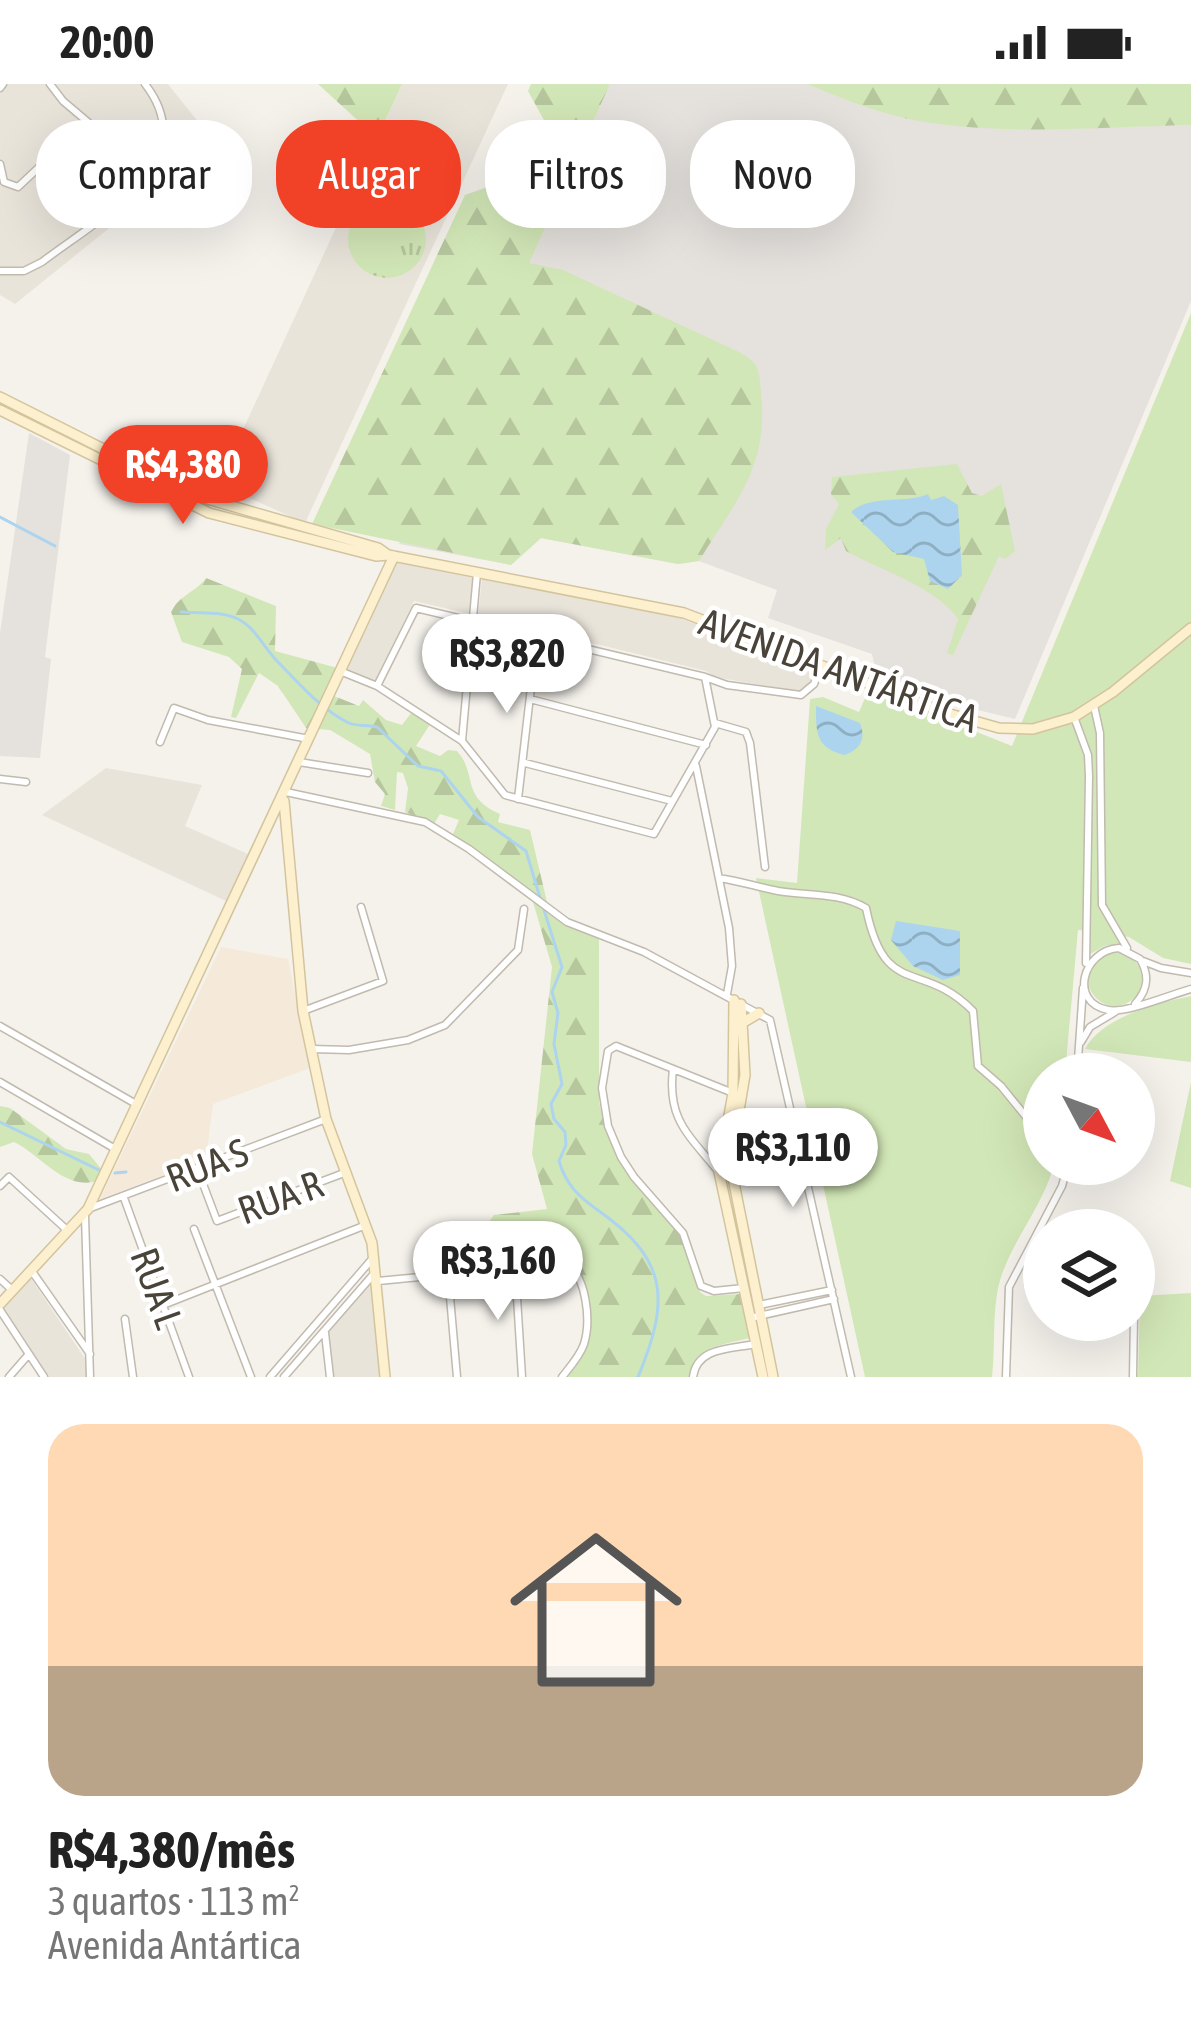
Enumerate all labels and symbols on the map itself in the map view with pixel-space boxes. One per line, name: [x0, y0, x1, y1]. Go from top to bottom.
pin: R$4,380: [72, 425, 294, 527]
street label: AVENIDA ANTÁRTICA: [694, 599, 984, 741]
pin: R$3,820: [396, 614, 618, 716]
north arrow: [1023, 1053, 1155, 1185]
pin: R$3,110: [682, 1108, 904, 1210]
street label: RUA S: [160, 1130, 254, 1200]
street label: RUA R: [232, 1161, 329, 1232]
pin: R$3,160: [387, 1221, 609, 1323]
street label: RUA L: [122, 1242, 192, 1334]

